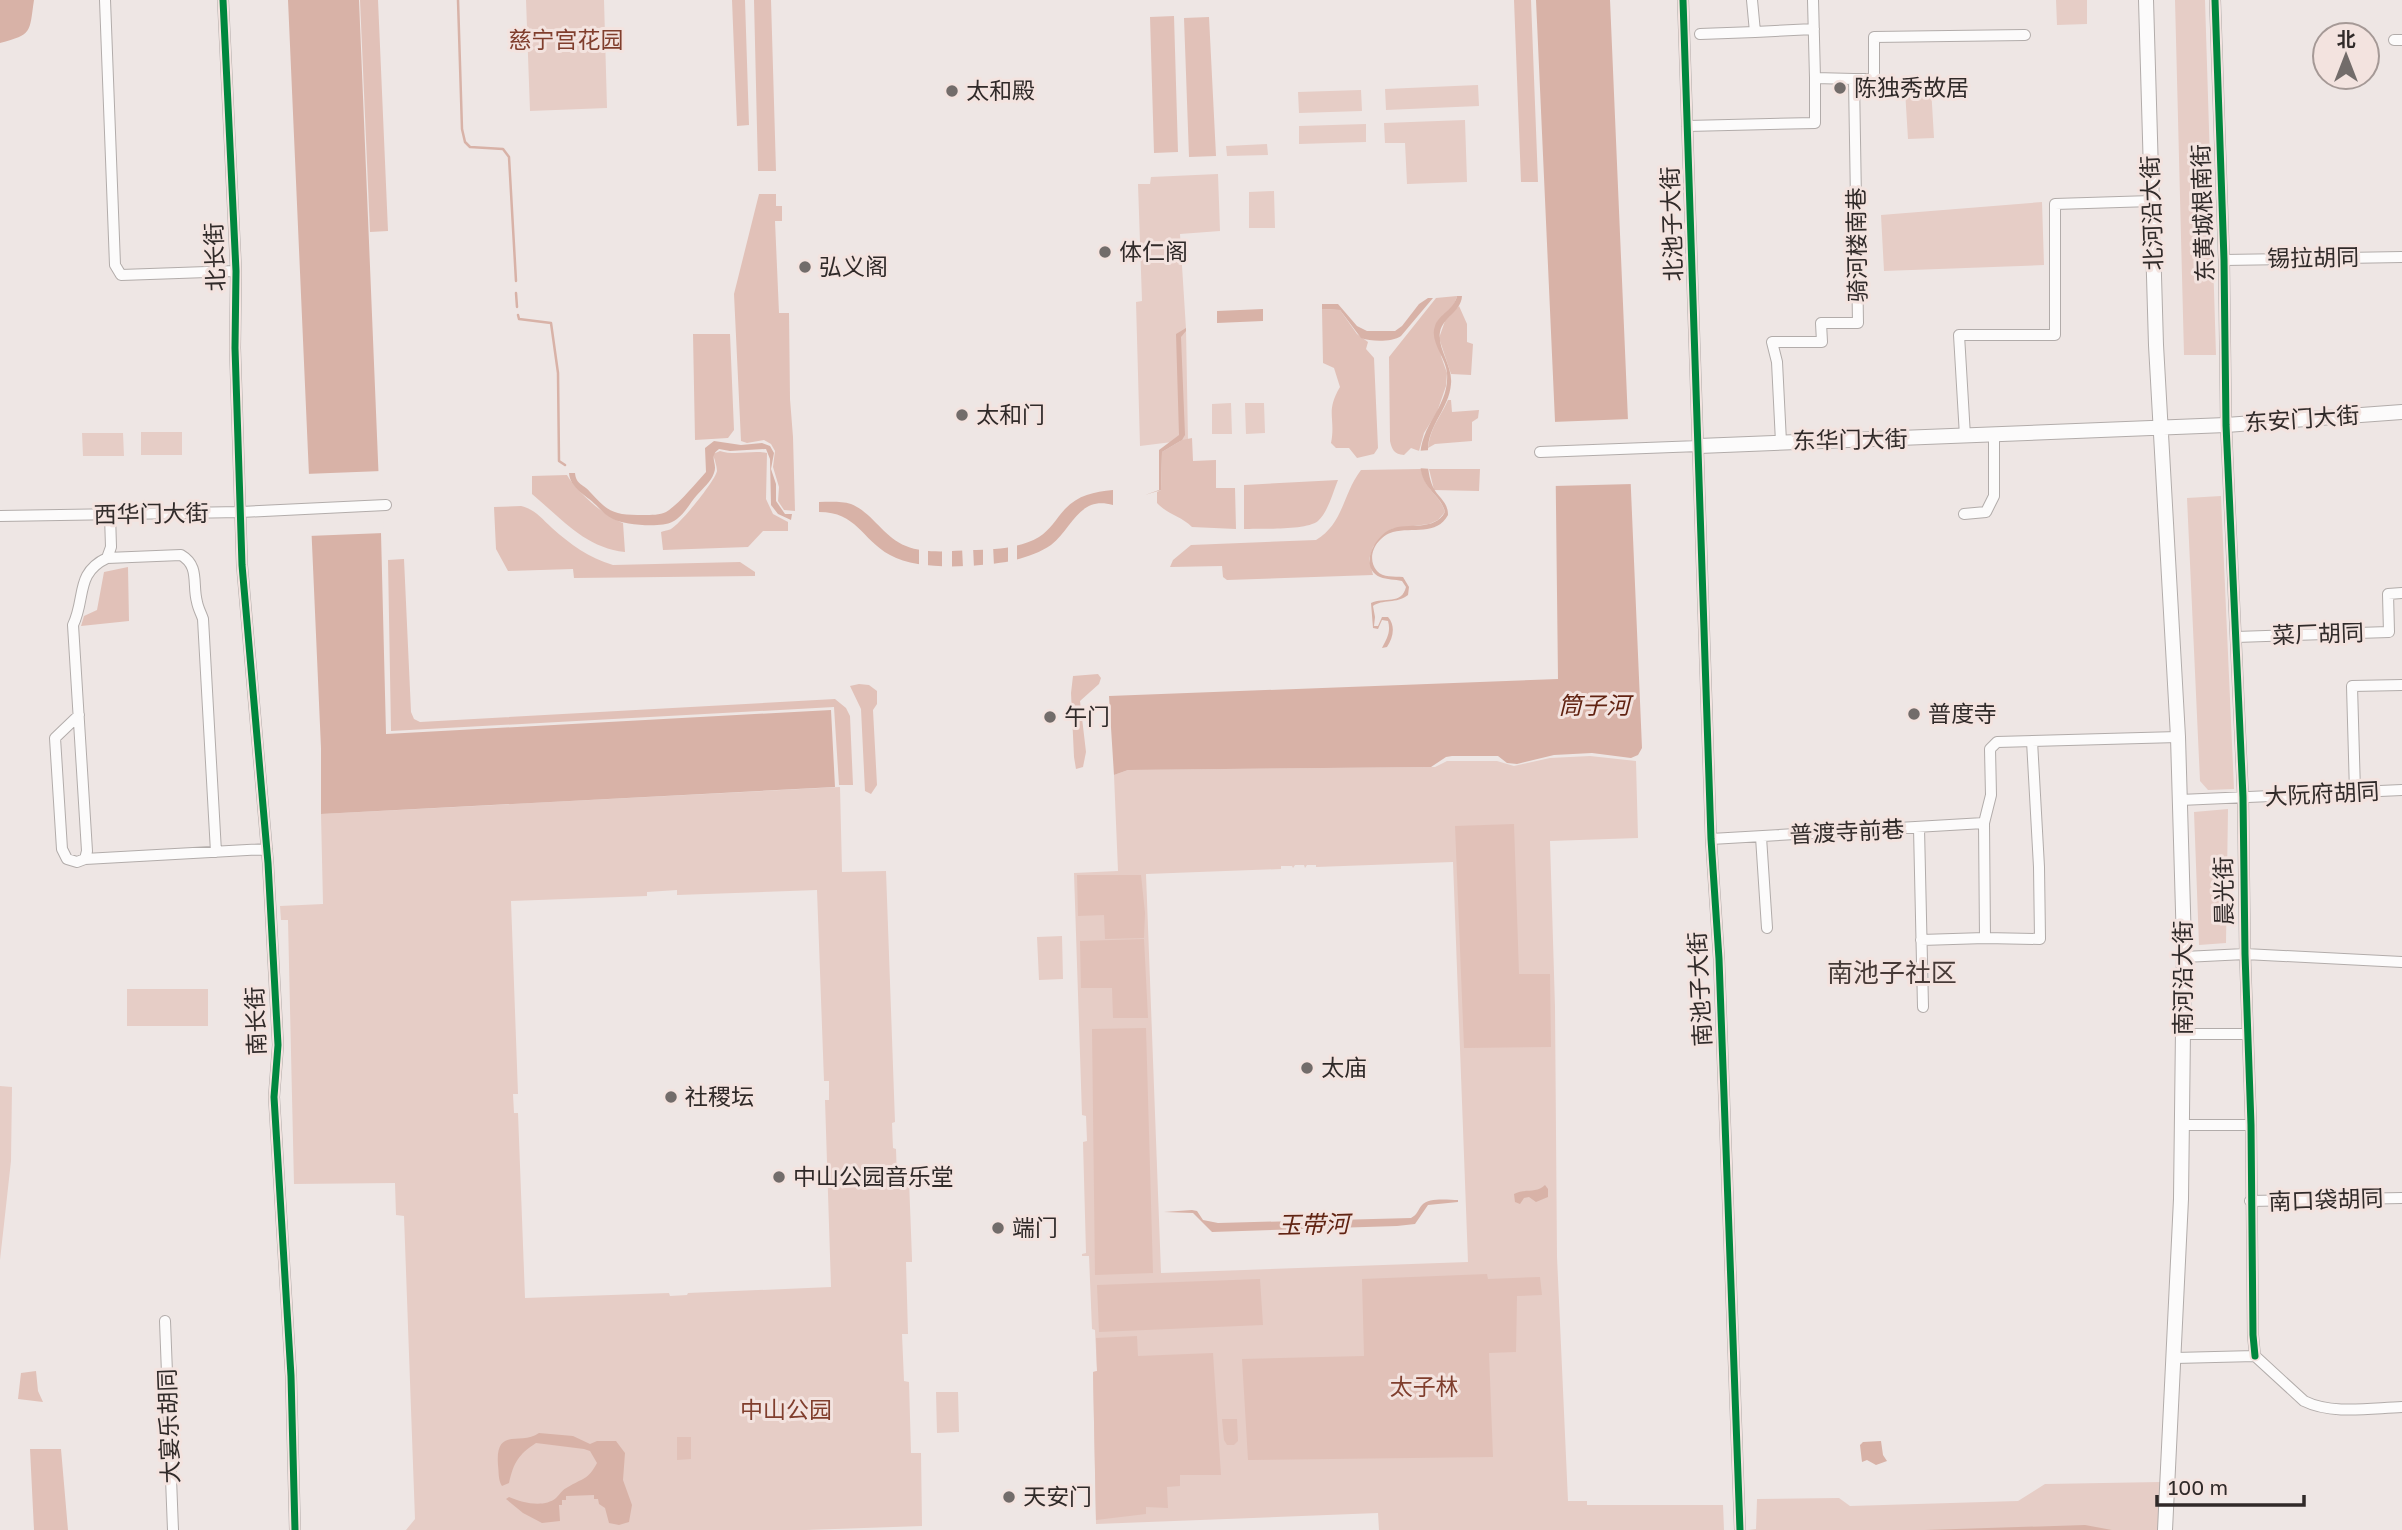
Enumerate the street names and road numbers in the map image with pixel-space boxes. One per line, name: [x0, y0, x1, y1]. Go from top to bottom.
street label: 东黄城根南街: [2186, 144, 2218, 282]
street label: 北河沿大街: [2135, 155, 2167, 271]
street label: 北池子大街: [1655, 166, 1687, 282]
street label: 骑河楼南巷: [1841, 187, 1871, 303]
street label: 北长街: [199, 222, 229, 292]
street label: 锡拉胡同: [2267, 242, 2359, 272]
street label: 东安门大街: [2244, 400, 2360, 436]
street label: 东华门大街: [1792, 424, 1908, 454]
street label: 西华门大街: [93, 498, 209, 528]
street label: 菜厂胡同: [2272, 617, 2364, 649]
street label: 大阮府胡同: [2264, 776, 2380, 810]
street label: 普渡寺前巷: [1789, 814, 1905, 848]
street label: 晨光街: [2208, 856, 2238, 926]
street label: 南河沿大街: [2168, 921, 2196, 1036]
street label: 南池子大街: [1682, 931, 1716, 1047]
street label: 南长街: [240, 986, 270, 1056]
street label: 南口袋胡同: [2268, 1183, 2384, 1215]
street label: 大宴乐胡同: [152, 1368, 184, 1484]

